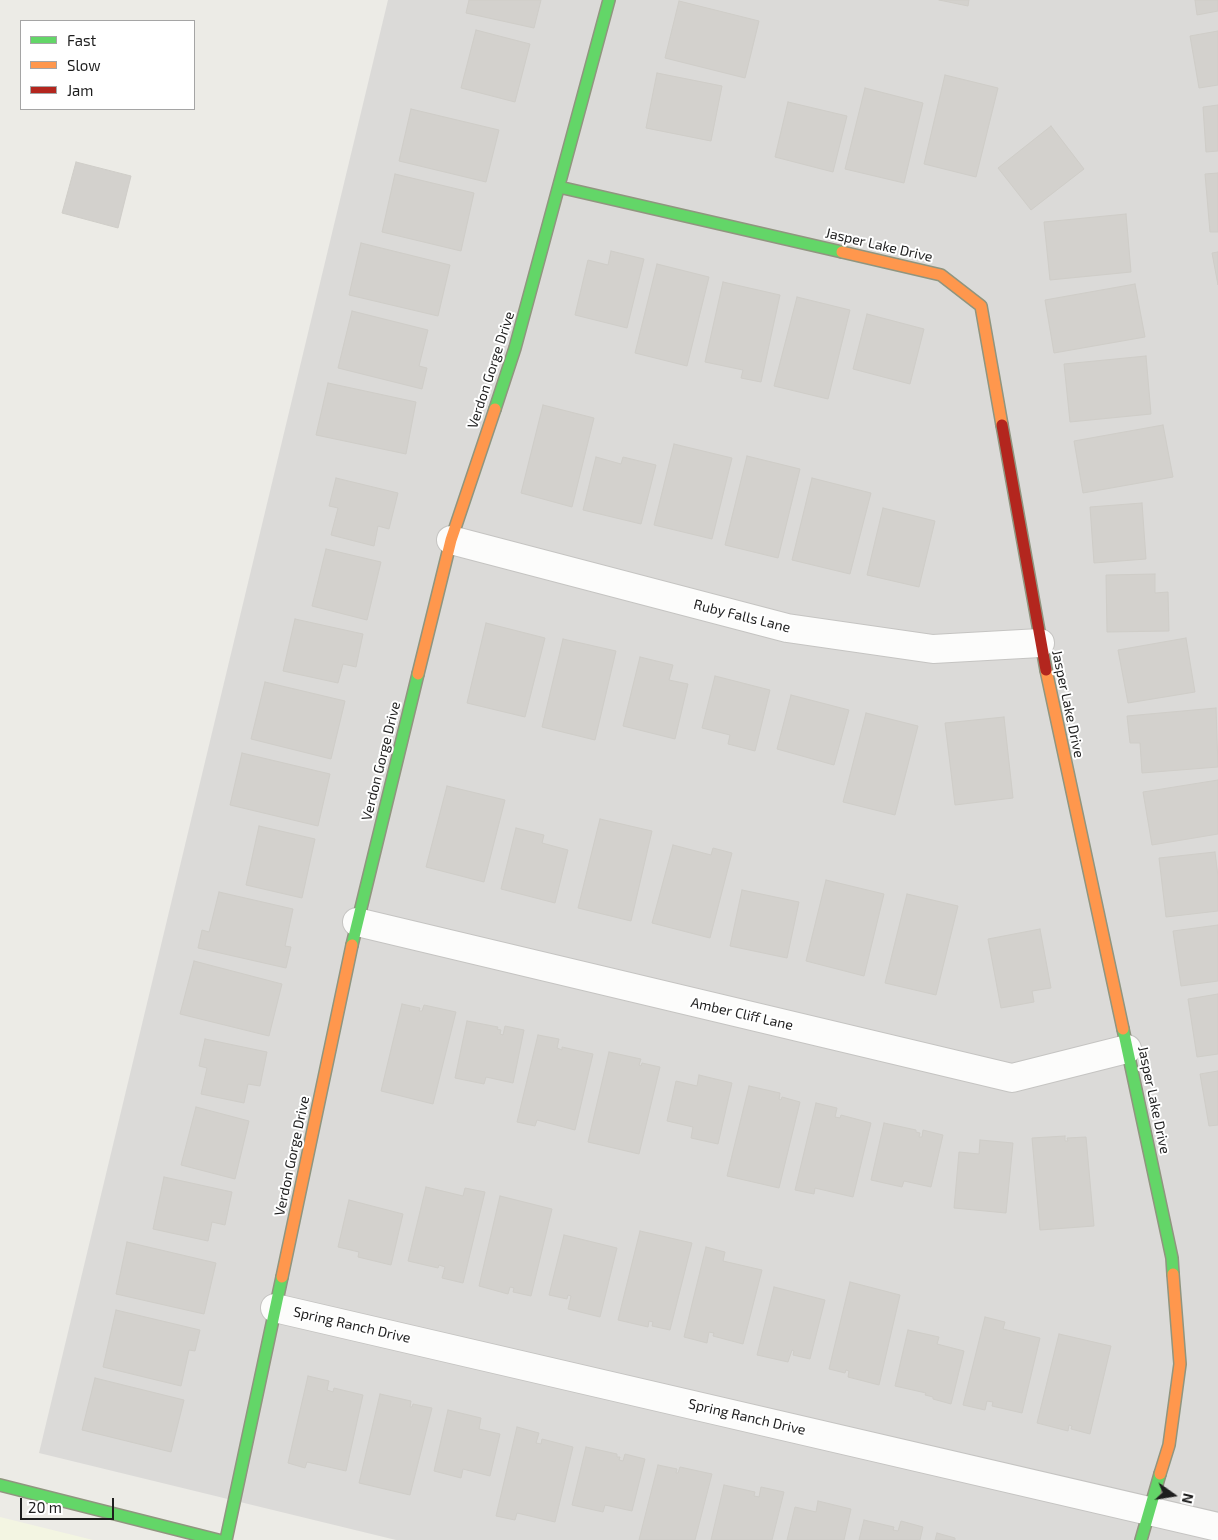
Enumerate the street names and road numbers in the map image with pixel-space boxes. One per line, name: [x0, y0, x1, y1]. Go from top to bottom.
street label: Jasper Lake Drive: [824, 224, 934, 266]
street label: Verdon Gorge Drive: [464, 309, 518, 431]
street label: Ruby Falls Lane: [692, 596, 792, 636]
street label: Jasper Lake Drive: [1048, 649, 1088, 759]
street label: Verdon Gorge Drive: [358, 700, 404, 822]
street label: Amber Cliff Lane: [689, 994, 795, 1034]
street label: Jasper Lake Drive: [1134, 1045, 1174, 1155]
street label: Verdon Gorge Drive: [271, 1095, 313, 1217]
street label: Spring Ranch Drive: [292, 1303, 412, 1347]
street label: Spring Ranch Drive: [687, 1395, 807, 1439]

